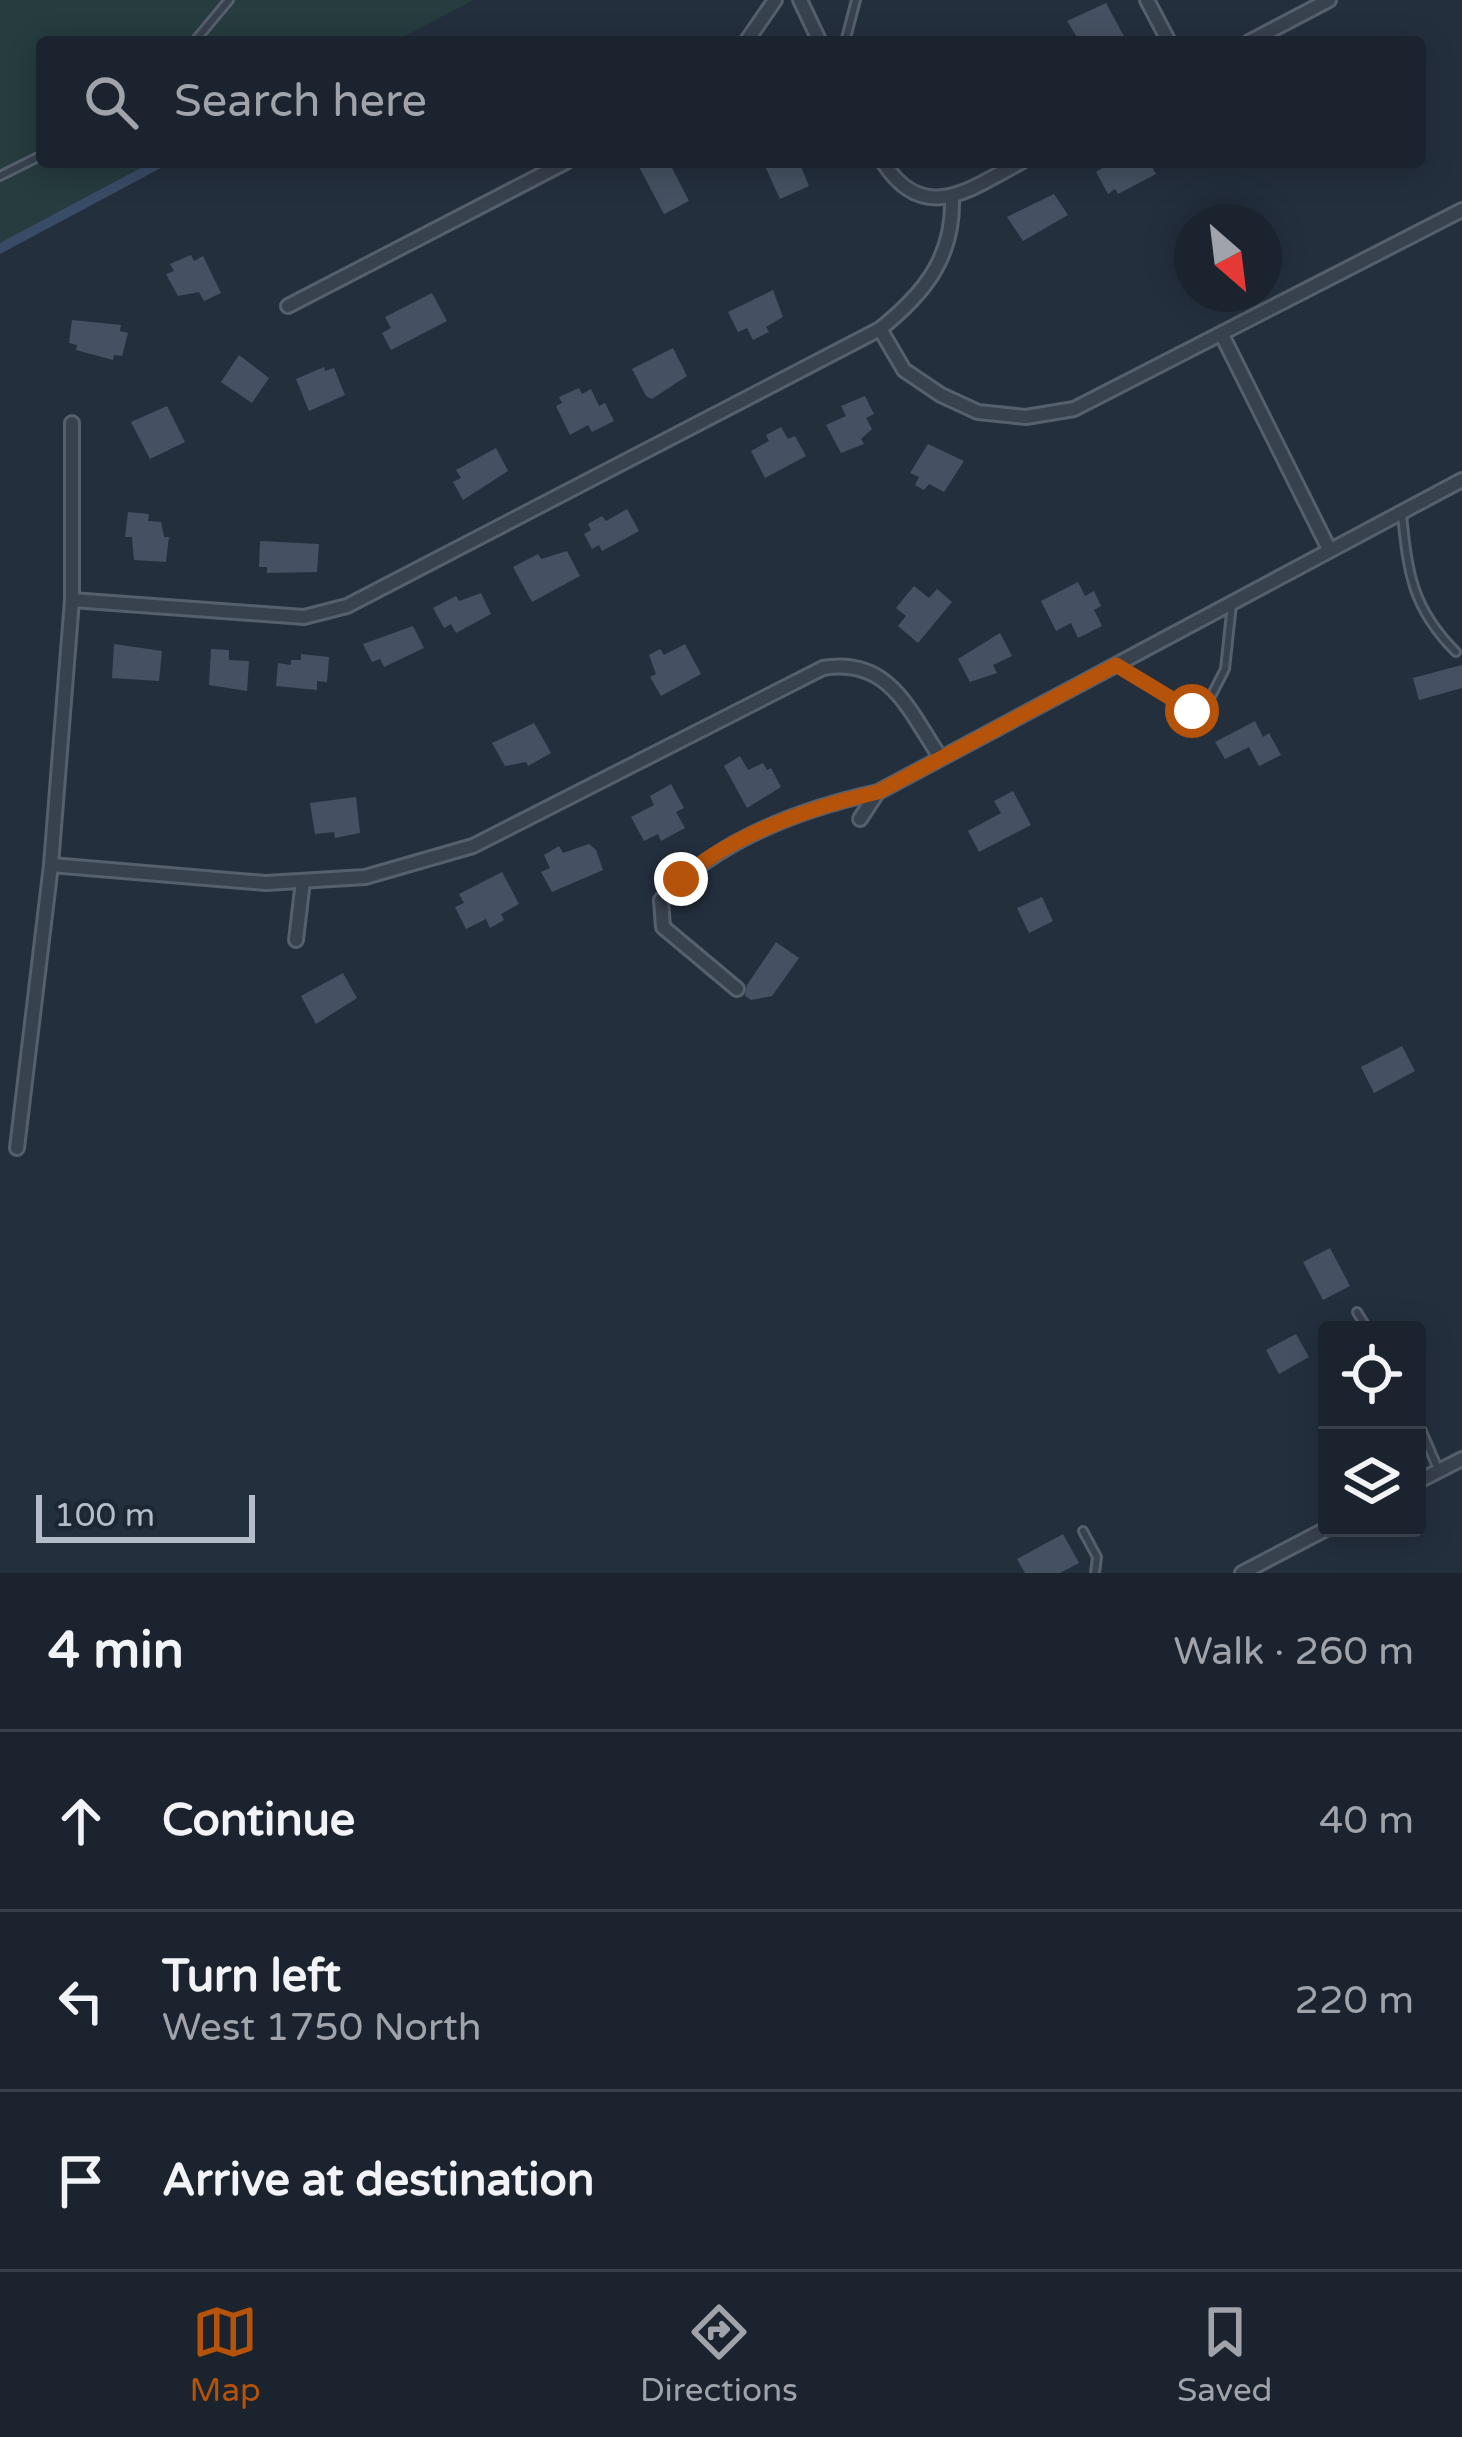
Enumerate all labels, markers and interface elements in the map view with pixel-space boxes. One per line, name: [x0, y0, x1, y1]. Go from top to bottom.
search box: [36, 36, 1426, 168]
icon: search: [78, 69, 144, 135]
text: Search here: [174, 75, 427, 129]
north arrow: [1174, 204, 1282, 312]
route start: [1165, 684, 1219, 738]
route end: [654, 852, 708, 906]
map controls: [1318, 1321, 1426, 1537]
button: locate: [1318, 1321, 1426, 1429]
button: layers: [1318, 1429, 1426, 1537]
scale bar: [36, 1489, 255, 1542]
text: 100 m: [54, 1496, 155, 1535]
text: 4 min: [48, 1620, 184, 1682]
text: Walk · 260 m: [1173, 1628, 1414, 1675]
icon: ahead: [48, 1788, 114, 1854]
text: Continue: [162, 1794, 355, 1848]
text: 40 m: [1319, 1797, 1414, 1844]
text: Turn left: [162, 1950, 341, 2004]
icon: left: [48, 1968, 114, 2034]
text: 220 m: [1295, 1977, 1414, 2024]
text: West 1750 North: [162, 2004, 482, 2051]
icon: arrive: [48, 2148, 114, 2214]
text: Arrive at destination: [162, 2154, 594, 2208]
tab: Map: [190, 2299, 261, 2410]
tab: Directions: [640, 2299, 798, 2410]
tab: Saved: [1177, 2299, 1272, 2410]

